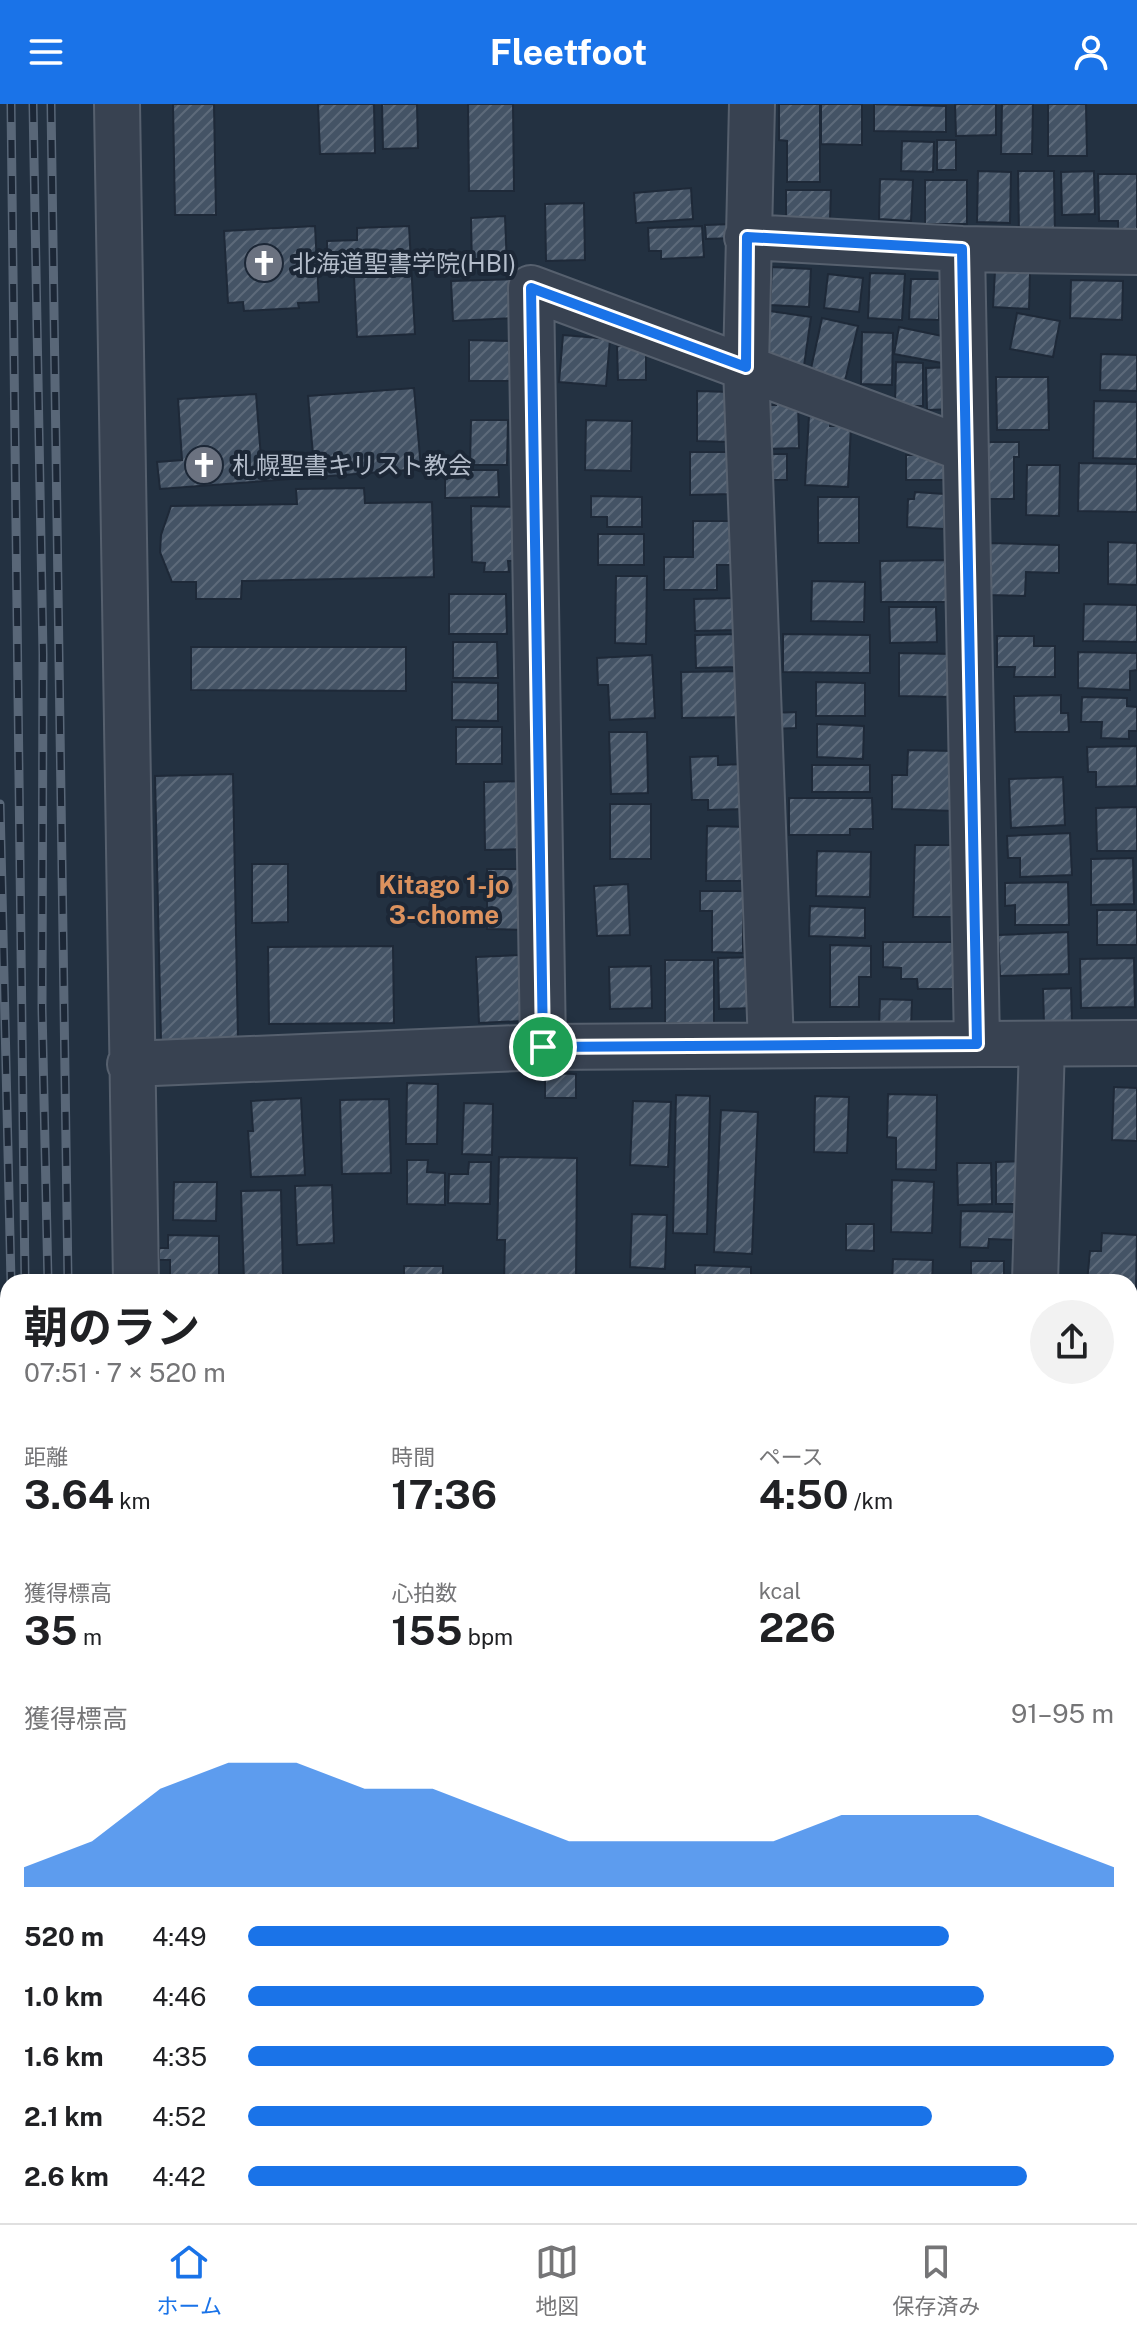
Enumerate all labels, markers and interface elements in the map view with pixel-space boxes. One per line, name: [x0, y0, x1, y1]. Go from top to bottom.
icon: menu: [24, 30, 68, 74]
icon: person: [1069, 30, 1113, 74]
text: Fleetfoot: [490, 31, 647, 73]
church icon: 北海道聖書学院(HBI): [243, 242, 285, 284]
place label: 北海道聖書学院(HBI): [292, 249, 516, 277]
church icon: 札幌聖書キリスト教会: [183, 444, 225, 486]
place label: 札幌聖書キリスト教会: [232, 451, 472, 479]
district label: Kitago 1-jo 3-chome: [378, 869, 510, 930]
pin: [509, 1013, 577, 1081]
icon: arrive: [521, 1025, 565, 1069]
button: share: [1030, 1300, 1114, 1384]
text: 朝のラン: [24, 1301, 200, 1353]
text: 07:51 · 7 × 520 m: [24, 1357, 226, 1388]
text: 距離: [24, 1444, 68, 1470]
text: 時間: [391, 1444, 435, 1470]
text: ペース: [759, 1444, 824, 1470]
text: 3.64: [24, 1471, 114, 1518]
text: 17:36: [391, 1471, 497, 1518]
text: 4:50: [759, 1471, 848, 1518]
text: km: [114, 1488, 151, 1514]
text: /km: [848, 1488, 893, 1514]
text: kcal: [759, 1578, 801, 1604]
text: 獲得標高: [24, 1580, 112, 1606]
text: 心拍数: [391, 1580, 457, 1606]
text: 226: [759, 1604, 836, 1651]
text: 35: [24, 1607, 78, 1654]
text: 155: [391, 1607, 462, 1654]
text: m: [78, 1624, 102, 1650]
text: bpm: [462, 1624, 513, 1650]
text: 91–95 m: [1011, 1698, 1114, 1729]
text: 獲得標高: [24, 1703, 128, 1734]
text: 520 m: [24, 1921, 104, 1952]
text: 4:49: [152, 1921, 207, 1952]
text: 1.0 km: [24, 1981, 103, 2012]
text: 4:46: [152, 1981, 207, 2012]
text: 1.6 km: [24, 2041, 104, 2072]
text: 4:35: [152, 2041, 207, 2072]
text: 2.1 km: [24, 2101, 103, 2132]
text: 4:52: [152, 2101, 206, 2132]
text: 2.6 km: [24, 2161, 109, 2192]
text: 4:42: [152, 2161, 206, 2192]
tab: ホーム: [157, 2240, 222, 2320]
tab: 地図: [535, 2240, 579, 2320]
tab: 保存済み: [892, 2240, 980, 2320]

